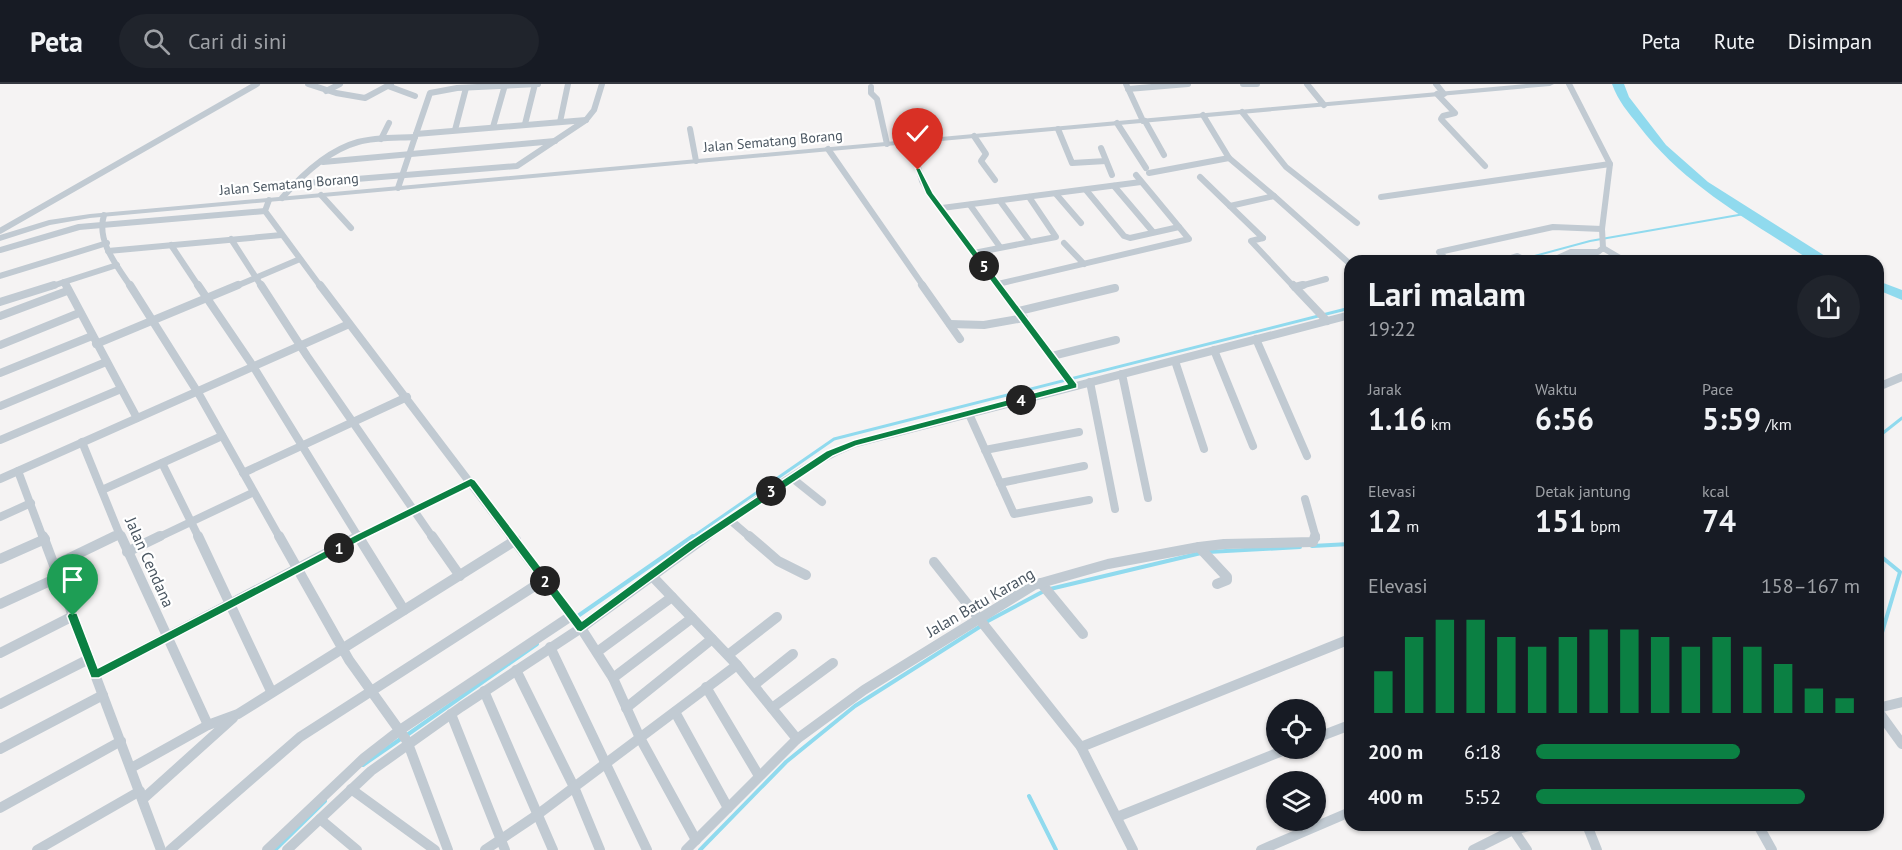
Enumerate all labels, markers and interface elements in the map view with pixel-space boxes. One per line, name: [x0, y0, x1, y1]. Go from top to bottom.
search box: [119, 14, 539, 68]
text: Peta: [30, 23, 83, 60]
icon: search: [140, 25, 173, 58]
text: Cari di sini: [188, 27, 287, 55]
text: Peta: [1641, 28, 1681, 55]
text: Rute: [1714, 28, 1755, 55]
text: Disimpan: [1788, 28, 1872, 55]
pin: [892, 108, 943, 170]
icon: check: [901, 117, 934, 150]
street label: Jalan Sematang Borang: [702, 126, 843, 156]
street label: Jalan Sematang Borang: [218, 169, 359, 199]
pin: 5: [969, 251, 999, 281]
text: 5: [979, 256, 989, 276]
text: Lari malam: [1368, 272, 1526, 315]
button: share: [1797, 275, 1860, 338]
text: 19:22: [1368, 316, 1416, 342]
text: Jarak: [1368, 379, 1402, 399]
text: Waktu: [1535, 379, 1577, 399]
text: Pace: [1702, 379, 1733, 399]
pin: 4: [1006, 385, 1036, 415]
text: 4: [1016, 390, 1026, 410]
text: 1.16: [1368, 399, 1426, 438]
text: 6:56: [1535, 399, 1594, 438]
text: 5:59: [1702, 399, 1761, 438]
text: km: [1426, 414, 1451, 434]
text: /km: [1761, 414, 1792, 434]
pin: 3: [756, 476, 786, 506]
text: 3: [766, 481, 776, 501]
text: Elevasi: [1368, 481, 1416, 501]
text: Detak jantung: [1535, 481, 1631, 501]
text: kcal: [1702, 481, 1729, 501]
text: 12: [1368, 501, 1402, 540]
text: 151: [1535, 501, 1586, 540]
text: 74: [1702, 501, 1736, 540]
street label: Jalan Cendana: [121, 513, 179, 610]
text: m: [1402, 516, 1419, 536]
text: bpm: [1586, 516, 1621, 536]
pin: 1: [324, 533, 354, 563]
text: 1: [334, 538, 344, 558]
pin: [47, 554, 98, 616]
icon: arrive: [56, 563, 89, 596]
street label: Jalan Batu Karang: [921, 563, 1038, 642]
pin: 2: [530, 566, 560, 596]
text: 2: [540, 571, 550, 591]
text: Elevasi: [1368, 573, 1428, 599]
text: 158–167 m: [1761, 573, 1860, 599]
map controls: [1266, 699, 1326, 831]
button: locate: [1266, 699, 1326, 759]
text: 200 m: [1368, 739, 1423, 765]
text: 6:18: [1464, 739, 1501, 765]
button: layers: [1266, 771, 1326, 831]
text: 400 m: [1368, 784, 1423, 810]
text: 5:52: [1464, 784, 1501, 810]

